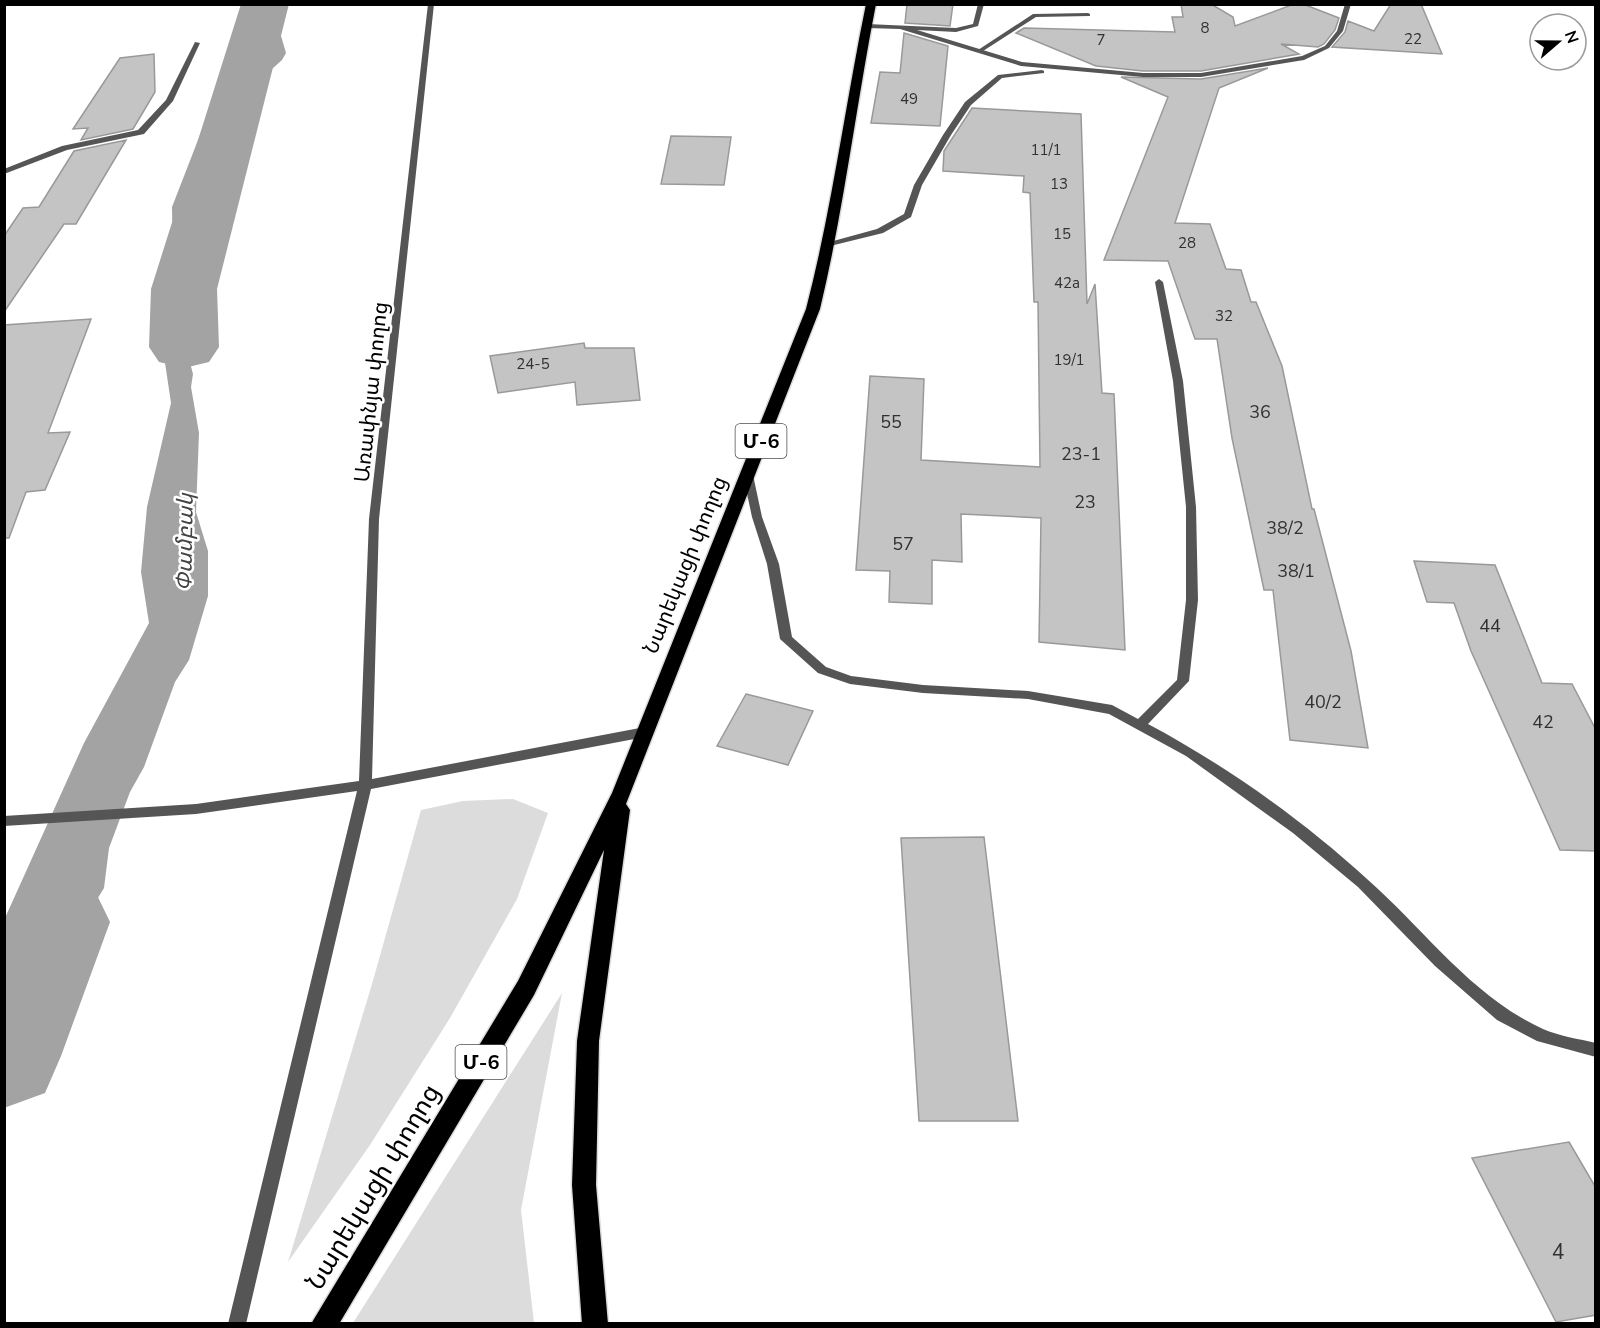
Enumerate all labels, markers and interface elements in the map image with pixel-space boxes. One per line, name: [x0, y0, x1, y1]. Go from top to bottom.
north arrow: [1528, 12, 1588, 72]
house number: 8: [1200, 18, 1210, 38]
text: N: [1559, 28, 1584, 47]
house number: 22: [1404, 29, 1422, 49]
house number: 7: [1096, 30, 1106, 50]
house number: 49: [900, 89, 918, 109]
house number: 11/1: [1030, 140, 1062, 160]
house number: 13: [1050, 174, 1068, 194]
house number: 15: [1053, 224, 1071, 244]
house number: 28: [1178, 233, 1196, 253]
house number: 42a: [1054, 273, 1080, 293]
street label: Առափնյա փողոց: [348, 300, 394, 484]
house number: 32: [1215, 306, 1233, 326]
house number: 19/1: [1053, 350, 1085, 370]
house number: 24-5: [516, 354, 550, 374]
house number: 36: [1249, 400, 1271, 424]
house number: 55: [880, 410, 902, 434]
road number: Մ-6: [736, 424, 786, 458]
house number: 23-1: [1061, 442, 1101, 466]
street label: Նարեկացի փողոց: [637, 472, 733, 658]
house number: 23: [1074, 490, 1096, 514]
water label: Փամբակ: [169, 492, 201, 591]
house number: 38/2: [1266, 516, 1304, 540]
house number: 57: [892, 532, 914, 556]
house number: 38/1: [1277, 559, 1315, 583]
house number: 44: [1479, 614, 1501, 638]
house number: 40/2: [1304, 690, 1342, 714]
house number: 42: [1532, 710, 1554, 734]
road number: Մ-6: [456, 1045, 506, 1079]
street label: Նարեկացի փողոց: [298, 1078, 448, 1296]
house number: 4: [1552, 1238, 1564, 1266]

